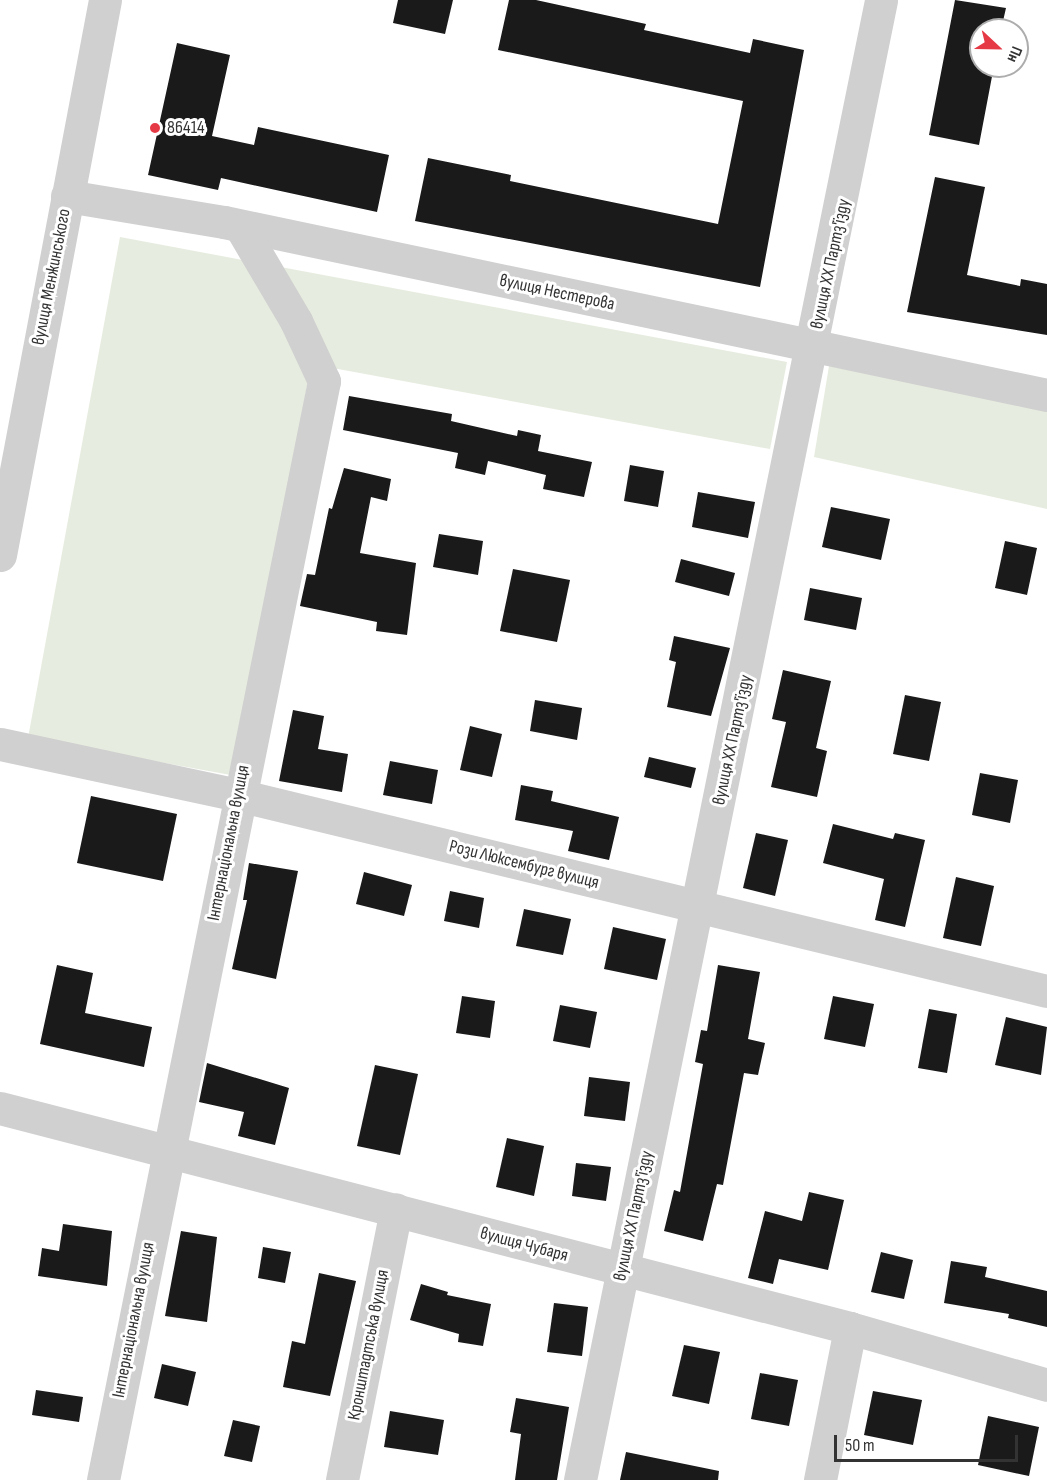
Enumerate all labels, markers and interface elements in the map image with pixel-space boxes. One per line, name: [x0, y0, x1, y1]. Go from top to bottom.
north arrow: [969, 18, 1029, 78]
text: Пн: [1003, 43, 1026, 65]
place label: 86414: [167, 117, 204, 139]
marker: 86414: [148, 121, 162, 135]
street label: вулиця XX Партз'їзду: [807, 197, 855, 331]
street label: вулиця Менжинського: [28, 207, 76, 347]
street label: вулиця Нестерова: [497, 270, 617, 316]
street label: вулиця XX Партз'їзду: [709, 673, 757, 807]
street label: Інтернаціональна вулиця: [203, 763, 255, 923]
street label: Рози Люксембург вулиця: [447, 836, 601, 894]
street label: вулиця XX Партз'їзду: [610, 1149, 658, 1283]
street label: вулиця Чубаря: [478, 1223, 570, 1267]
street label: Інтернаціональна вулиця: [108, 1240, 160, 1400]
street label: Кронштадтська вулиця: [344, 1268, 394, 1422]
scale bar: [837, 1423, 1022, 1461]
text: 50 m: [845, 1435, 875, 1456]

